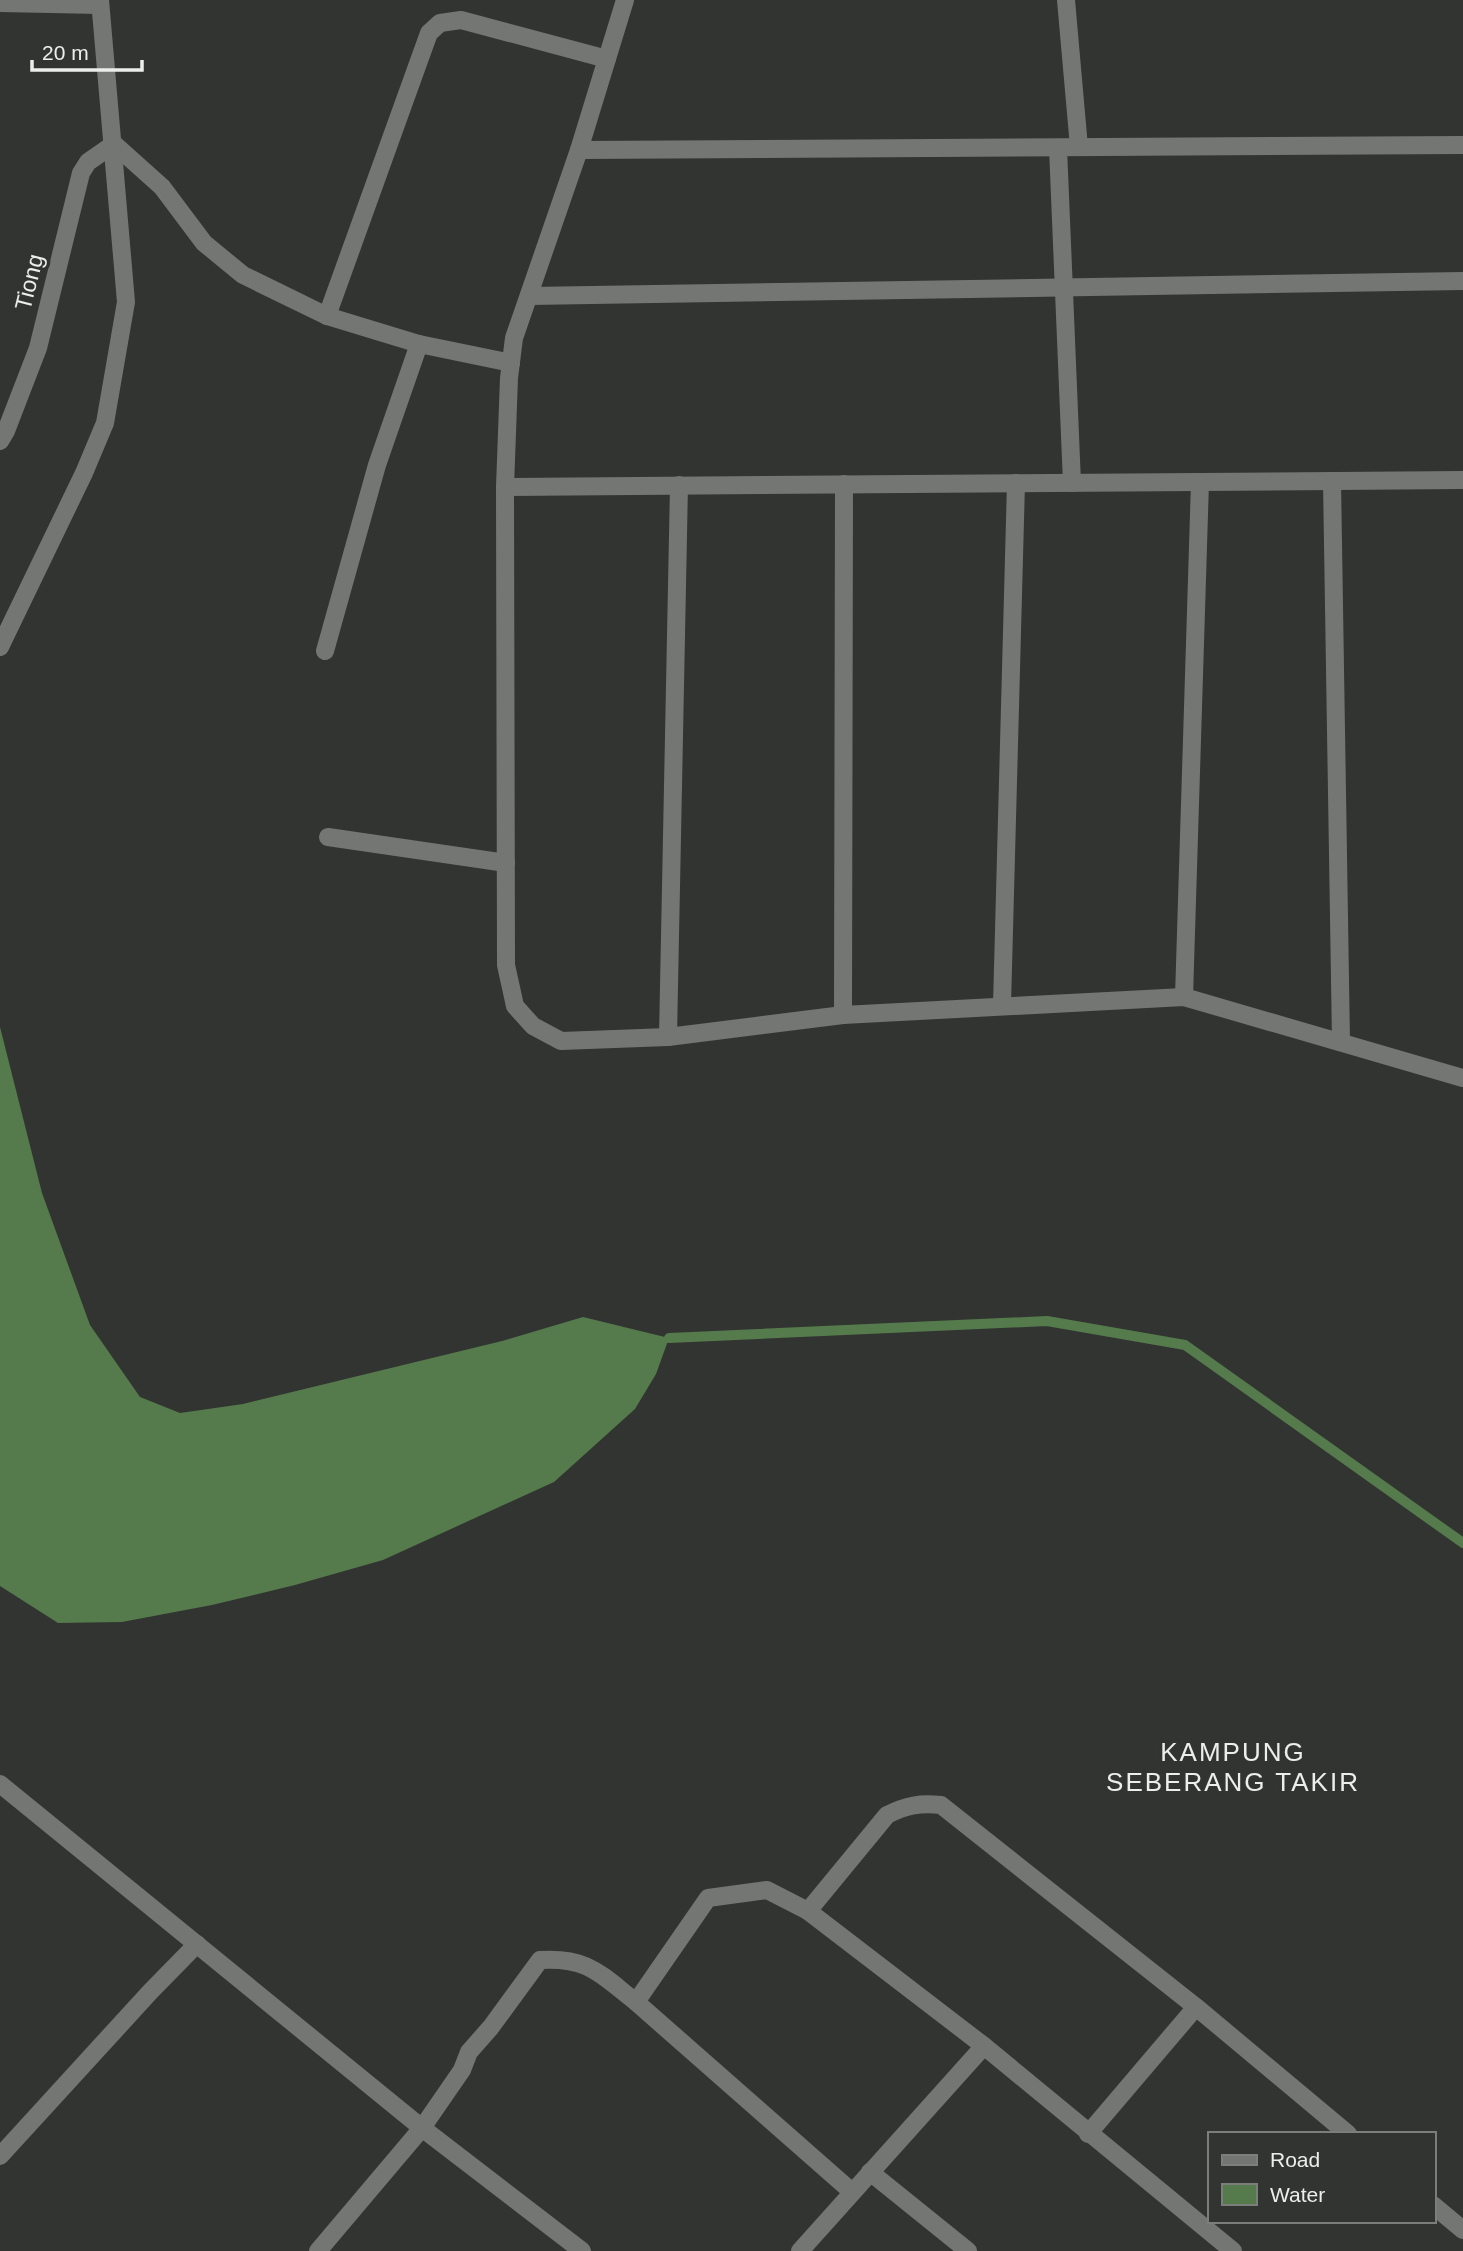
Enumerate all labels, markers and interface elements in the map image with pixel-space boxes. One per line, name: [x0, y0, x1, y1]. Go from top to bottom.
scale bar: [32, 28, 142, 72]
text: 20 m: [42, 41, 89, 64]
street label: Tiong: [10, 251, 48, 313]
district label: KAMPUNG SEBERANG TAKIR: [1106, 1737, 1360, 1797]
legend: [1208, 2132, 1435, 2223]
text: Road: [1270, 2148, 1320, 2171]
text: Water: [1270, 2183, 1325, 2206]

